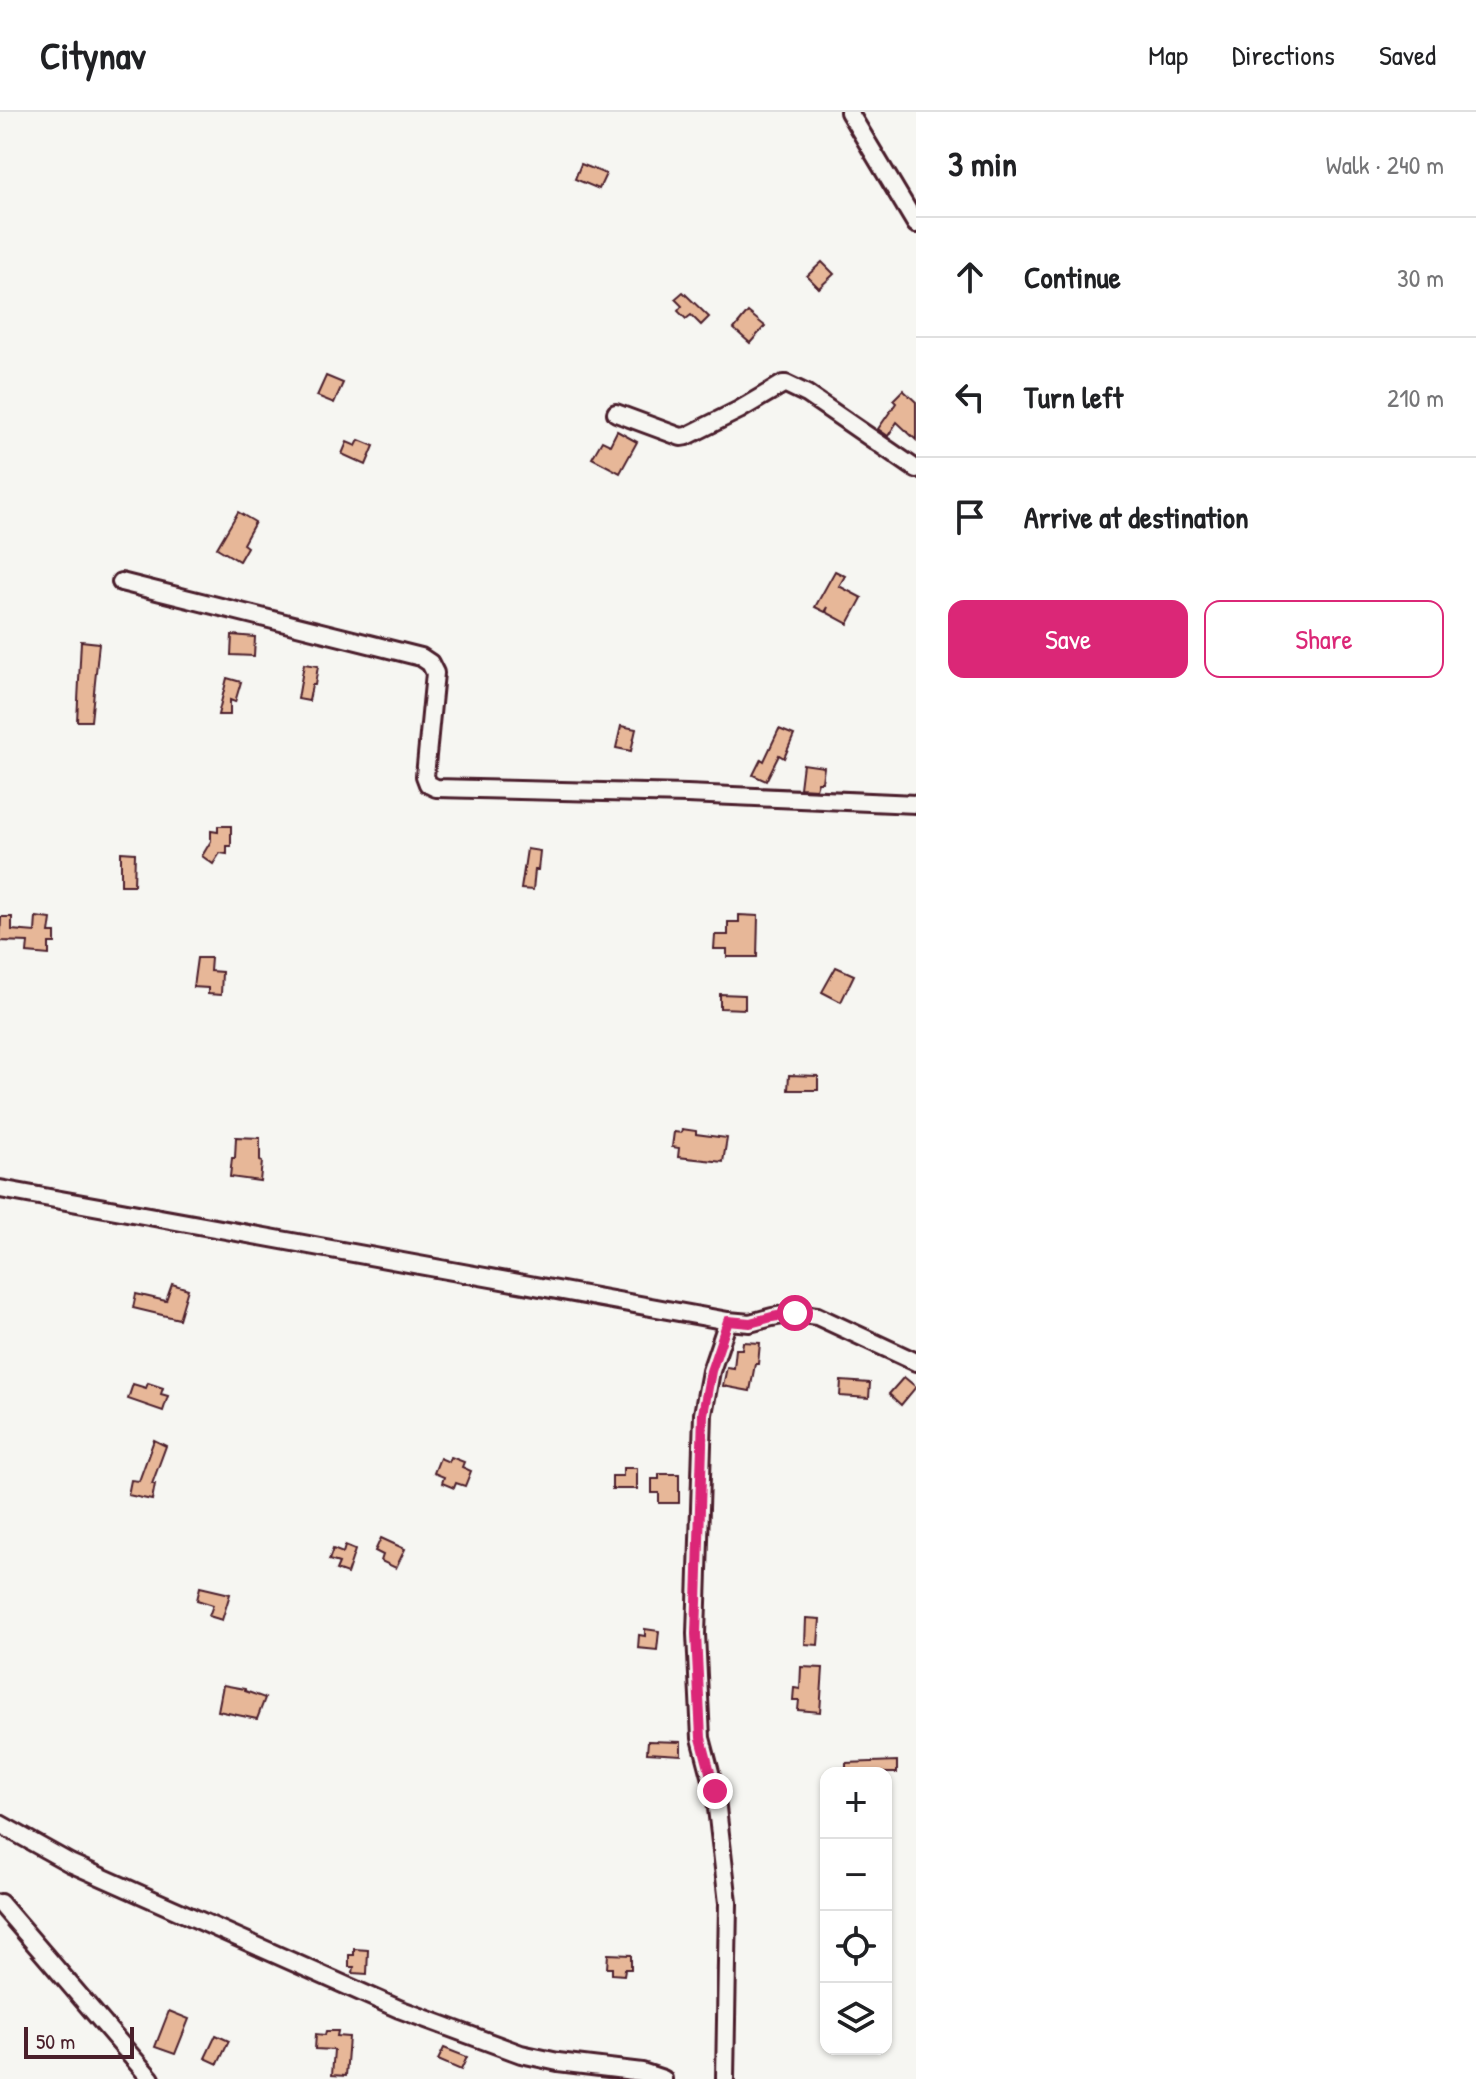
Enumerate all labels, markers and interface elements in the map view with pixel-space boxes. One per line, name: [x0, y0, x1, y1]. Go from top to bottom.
text: Citynav: [40, 29, 146, 81]
text: Map: [1148, 36, 1188, 74]
text: Directions: [1232, 36, 1335, 74]
text: Saved: [1379, 36, 1436, 74]
text: 3 min: [948, 141, 1017, 187]
text: Walk · 240 m: [1326, 147, 1444, 182]
icon: ahead: [948, 255, 992, 299]
text: Continue: [1024, 257, 1121, 297]
text: 30 m: [1397, 260, 1444, 295]
icon: left: [948, 375, 992, 419]
text: Turn left: [1024, 377, 1123, 417]
text: 210 m: [1387, 380, 1444, 415]
icon: arrive: [948, 495, 992, 539]
text: Arrive at destination: [1024, 497, 1249, 537]
button: Save: [948, 600, 1188, 678]
button: Share: [1204, 600, 1444, 678]
route start: [777, 1295, 813, 1331]
map controls: [820, 1767, 892, 2055]
button: +: [820, 1767, 892, 1839]
route end: [697, 1773, 733, 1809]
button: −: [820, 1839, 892, 1911]
button: locate: [820, 1911, 892, 1983]
button: layers: [820, 1983, 892, 2055]
scale bar: [24, 2023, 134, 2059]
text: 50 m: [36, 2026, 75, 2056]

